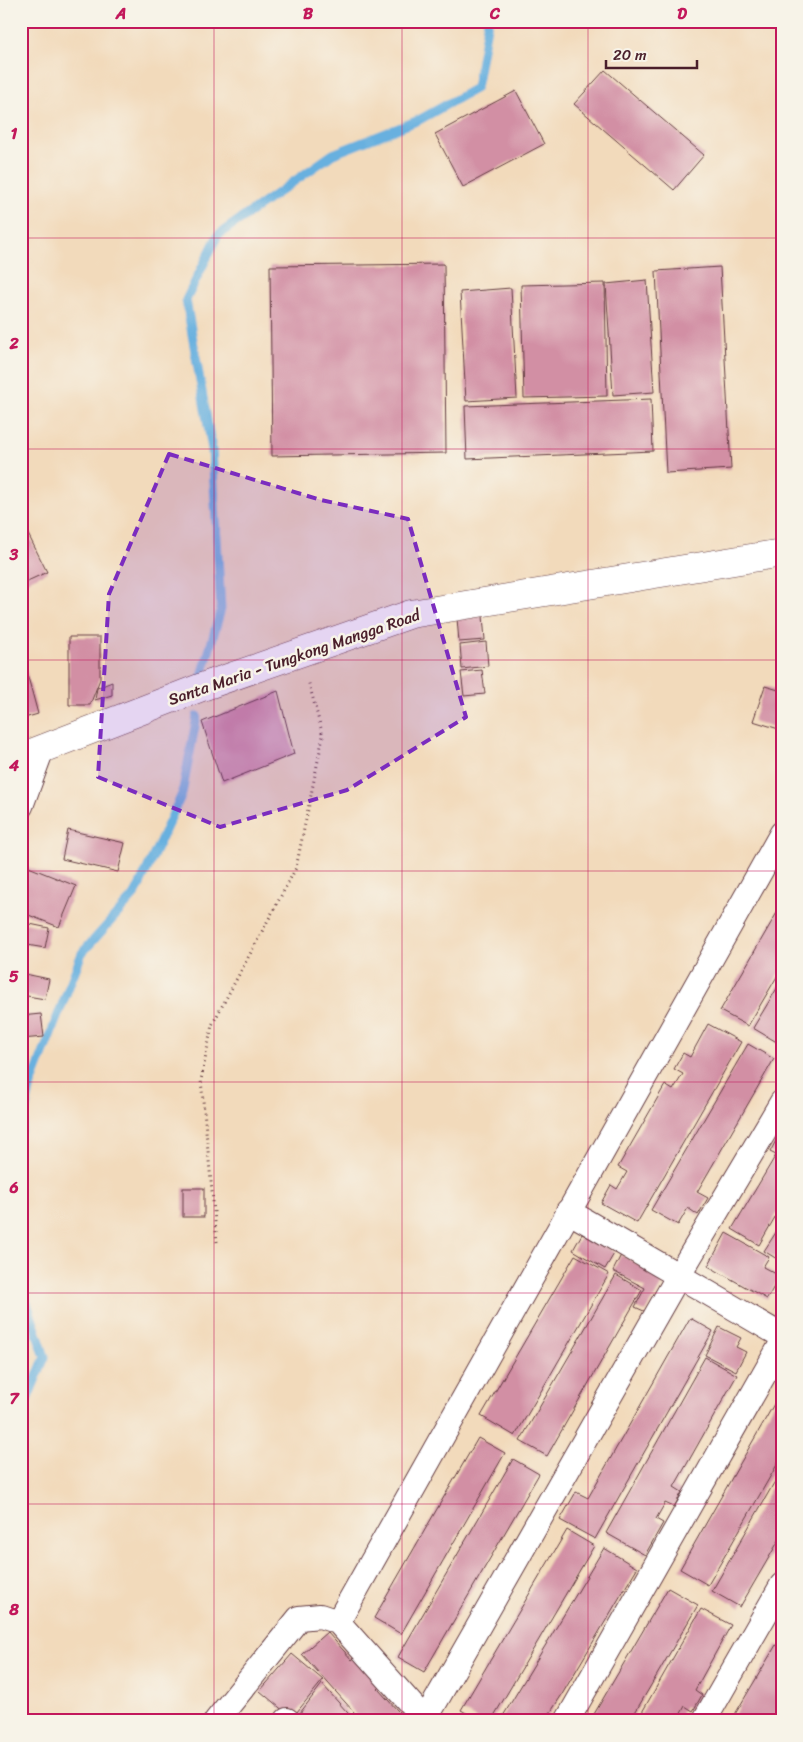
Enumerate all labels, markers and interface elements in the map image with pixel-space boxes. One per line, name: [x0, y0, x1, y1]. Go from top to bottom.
text: A: [115, 0, 126, 28]
text: B: [303, 0, 314, 28]
text: C: [489, 0, 501, 28]
text: D: [677, 0, 687, 28]
scale bar: [606, 38, 697, 70]
text: 20 m: [613, 42, 647, 68]
text: 1: [11, 119, 18, 148]
text: 2: [8, 329, 19, 358]
text: 3: [9, 540, 19, 569]
street label: Santa Maria - Tungkong Mangga Road: [164, 600, 425, 714]
text: 4: [8, 751, 19, 780]
text: 5: [9, 962, 19, 991]
text: 6: [8, 1173, 19, 1202]
text: 7: [9, 1384, 20, 1413]
text: 8: [8, 1595, 19, 1624]

